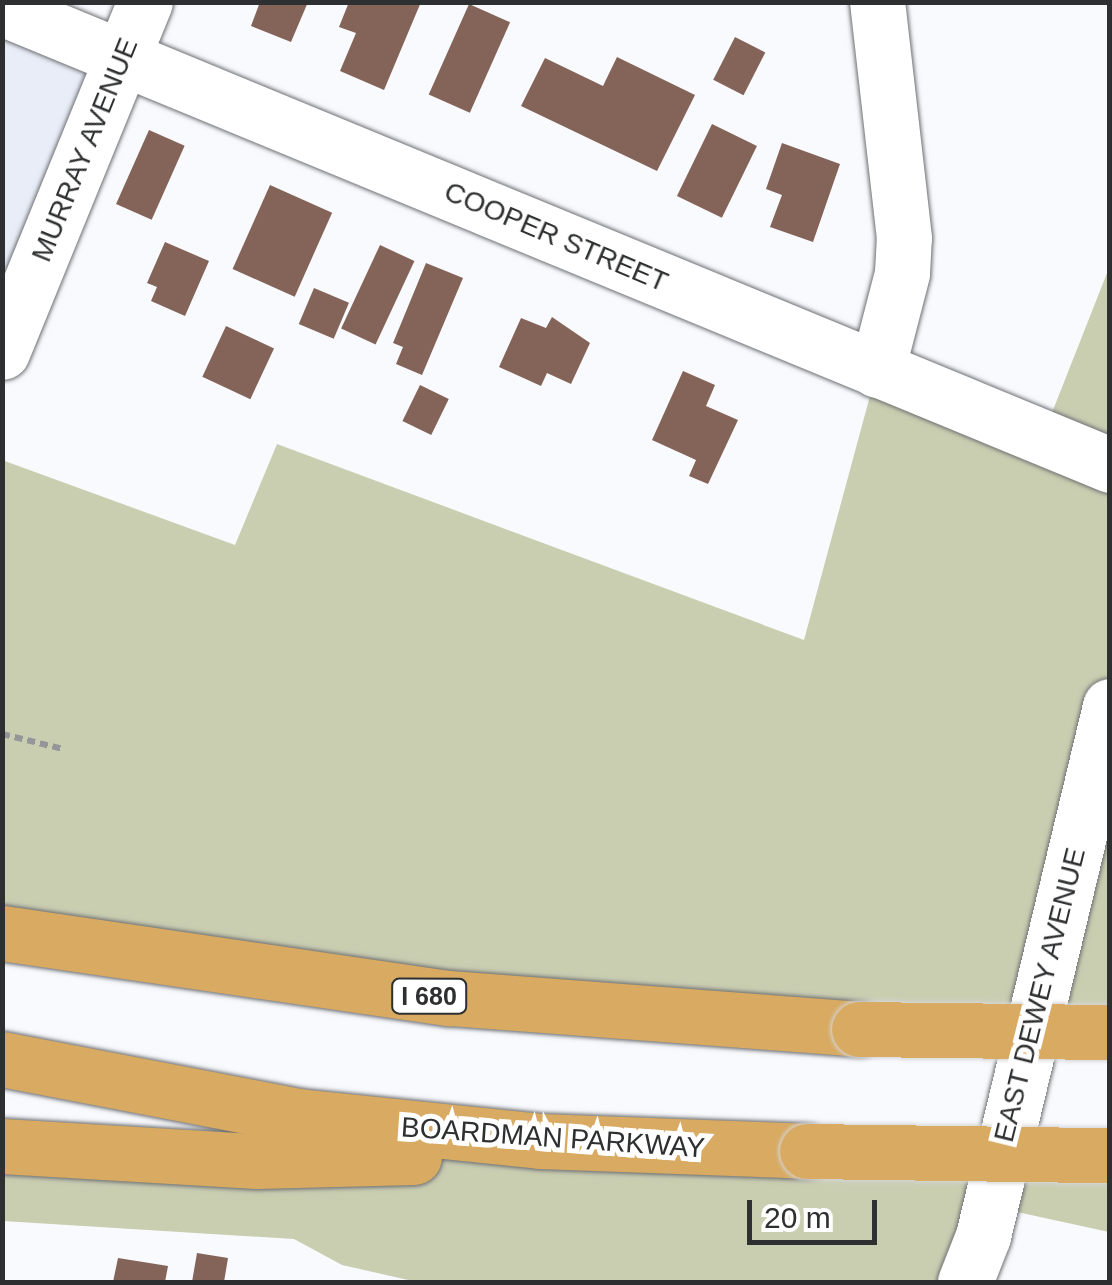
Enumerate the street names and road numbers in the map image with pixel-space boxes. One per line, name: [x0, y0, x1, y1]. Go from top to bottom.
street label: MURRAY AVENUE: [24, 32, 146, 268]
street label: COOPER STREET: [439, 175, 673, 299]
street label: EAST DEWEY AVENUE: [987, 843, 1093, 1147]
road number: I 680: [389, 976, 469, 1016]
street label: BOARDMAN PARKWAY: [400, 1111, 706, 1165]

